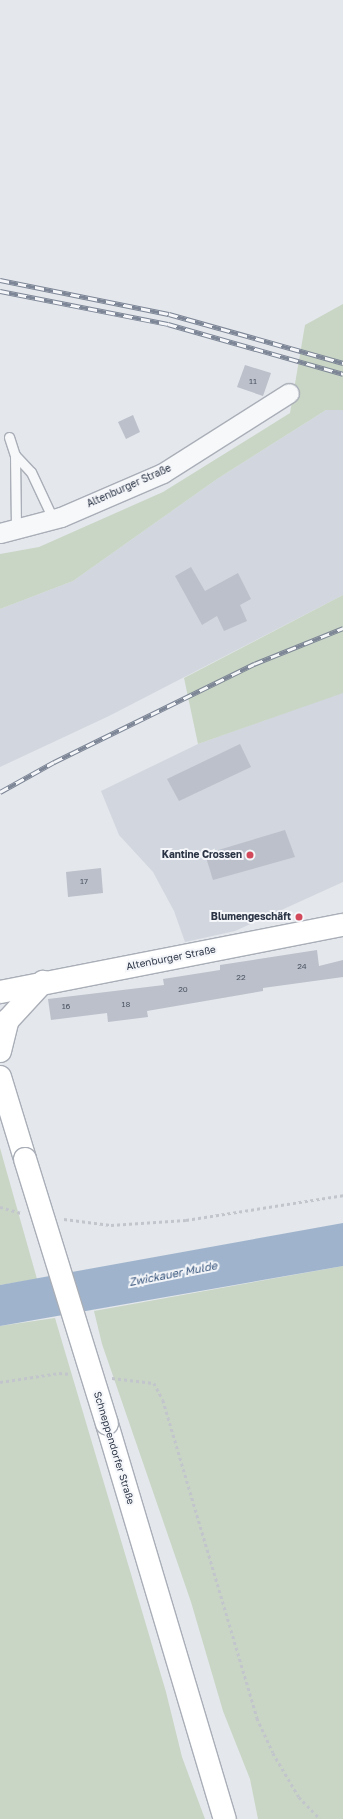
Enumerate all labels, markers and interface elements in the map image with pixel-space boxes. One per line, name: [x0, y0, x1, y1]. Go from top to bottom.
house number: 11: [249, 377, 257, 387]
street label: Altenburger Straße: [85, 462, 173, 510]
place label: Kantine Crossen: [162, 849, 242, 861]
marker: Kantine Crossen: [245, 850, 255, 860]
house number: 17: [80, 877, 88, 887]
place label: Blumengeschäft: [211, 911, 291, 923]
marker: Blumengeschäft: [294, 912, 304, 922]
street label: Altenburger Straße: [125, 943, 217, 973]
house number: 24: [297, 962, 307, 972]
house number: 22: [236, 973, 246, 983]
house number: 20: [178, 985, 188, 995]
house number: 18: [122, 1000, 130, 1010]
house number: 16: [62, 1002, 70, 1012]
water label: Zwickauer Mulde: [128, 1259, 218, 1289]
street label: Schneppendorfer Straße: [91, 1390, 137, 1506]

